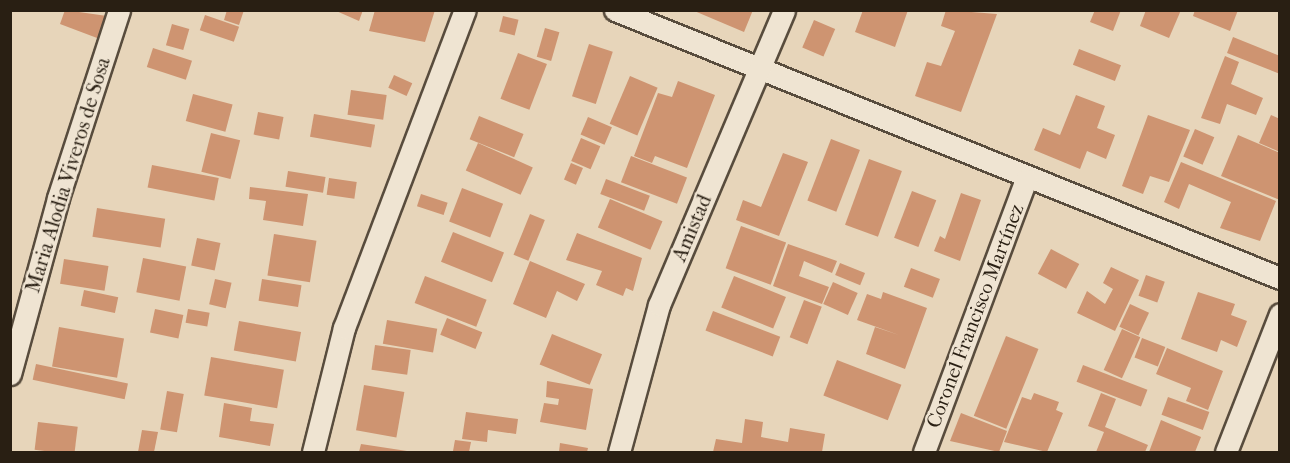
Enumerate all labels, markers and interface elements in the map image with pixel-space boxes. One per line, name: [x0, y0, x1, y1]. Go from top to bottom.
street label: Maria Alodia Viveros de Sosa: [21, 54, 115, 296]
street label: Amistad: [667, 191, 717, 265]
street label: Coronel Francisco Martínez: [921, 201, 1029, 431]

